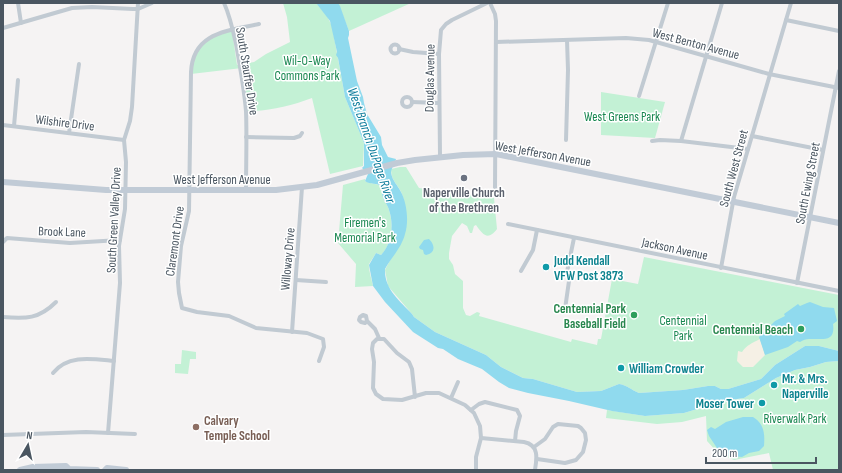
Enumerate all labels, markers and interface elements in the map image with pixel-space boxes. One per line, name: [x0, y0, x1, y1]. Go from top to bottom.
street label: West Benton Avenue: [650, 25, 741, 63]
street label: South Stauffer Drive: [232, 26, 262, 116]
street label: Douglas Avenue: [421, 44, 439, 112]
park label: Wil-O-Way Commons Park: [275, 53, 340, 84]
water label: West Branch DuPage River: [344, 85, 400, 206]
park label: West Greens Park: [584, 109, 660, 125]
street label: Wilshire Drive: [34, 111, 95, 135]
street label: South West Street: [716, 128, 752, 209]
street label: West Jefferson Avenue: [493, 138, 592, 170]
street label: South Ewing Street: [792, 141, 824, 226]
street label: South Green Valley Drive: [103, 167, 125, 274]
street label: West Jefferson Avenue: [173, 172, 271, 188]
marker: Naperville Church of the Brethren: [459, 173, 469, 183]
place label: Naperville Church of the Brethren: [423, 185, 505, 216]
street label: Claremont Drive: [162, 205, 188, 277]
park label: Firemen's Memorial Park: [334, 215, 396, 246]
street label: Brook Lane: [38, 223, 86, 241]
street label: Willoway Drive: [277, 227, 299, 291]
street label: Jackson Avenue: [639, 234, 709, 264]
place label: Judd Kendall VFW Post 3873: [553, 253, 624, 284]
marker: Judd Kendall VFW Post 3873: [541, 262, 551, 272]
place label: Centennial Park Baseball Field: [553, 301, 627, 332]
marker: Centennial Park Baseball Field: [629, 310, 639, 320]
park label: Centennial Park: [659, 313, 707, 344]
place label: Centennial Beach: [713, 322, 793, 338]
marker: Centennial Beach: [796, 324, 806, 334]
place label: William Crowder: [629, 361, 704, 377]
marker: William Crowder: [616, 363, 626, 373]
place label: Mr. & Mrs. Naperville: [782, 371, 829, 402]
marker: Mr. & Mrs. Naperville: [769, 380, 779, 390]
place label: Moser Tower: [696, 396, 754, 412]
marker: Moser Tower: [757, 398, 767, 408]
park label: Riverwalk Park: [763, 411, 827, 427]
place label: Calvary Temple School: [204, 413, 270, 444]
marker: Calvary Temple School: [191, 422, 201, 432]
north arrow: [8, 425, 48, 465]
text: N: [26, 429, 34, 443]
scale bar: [706, 439, 816, 465]
text: 200 m: [712, 446, 738, 461]

